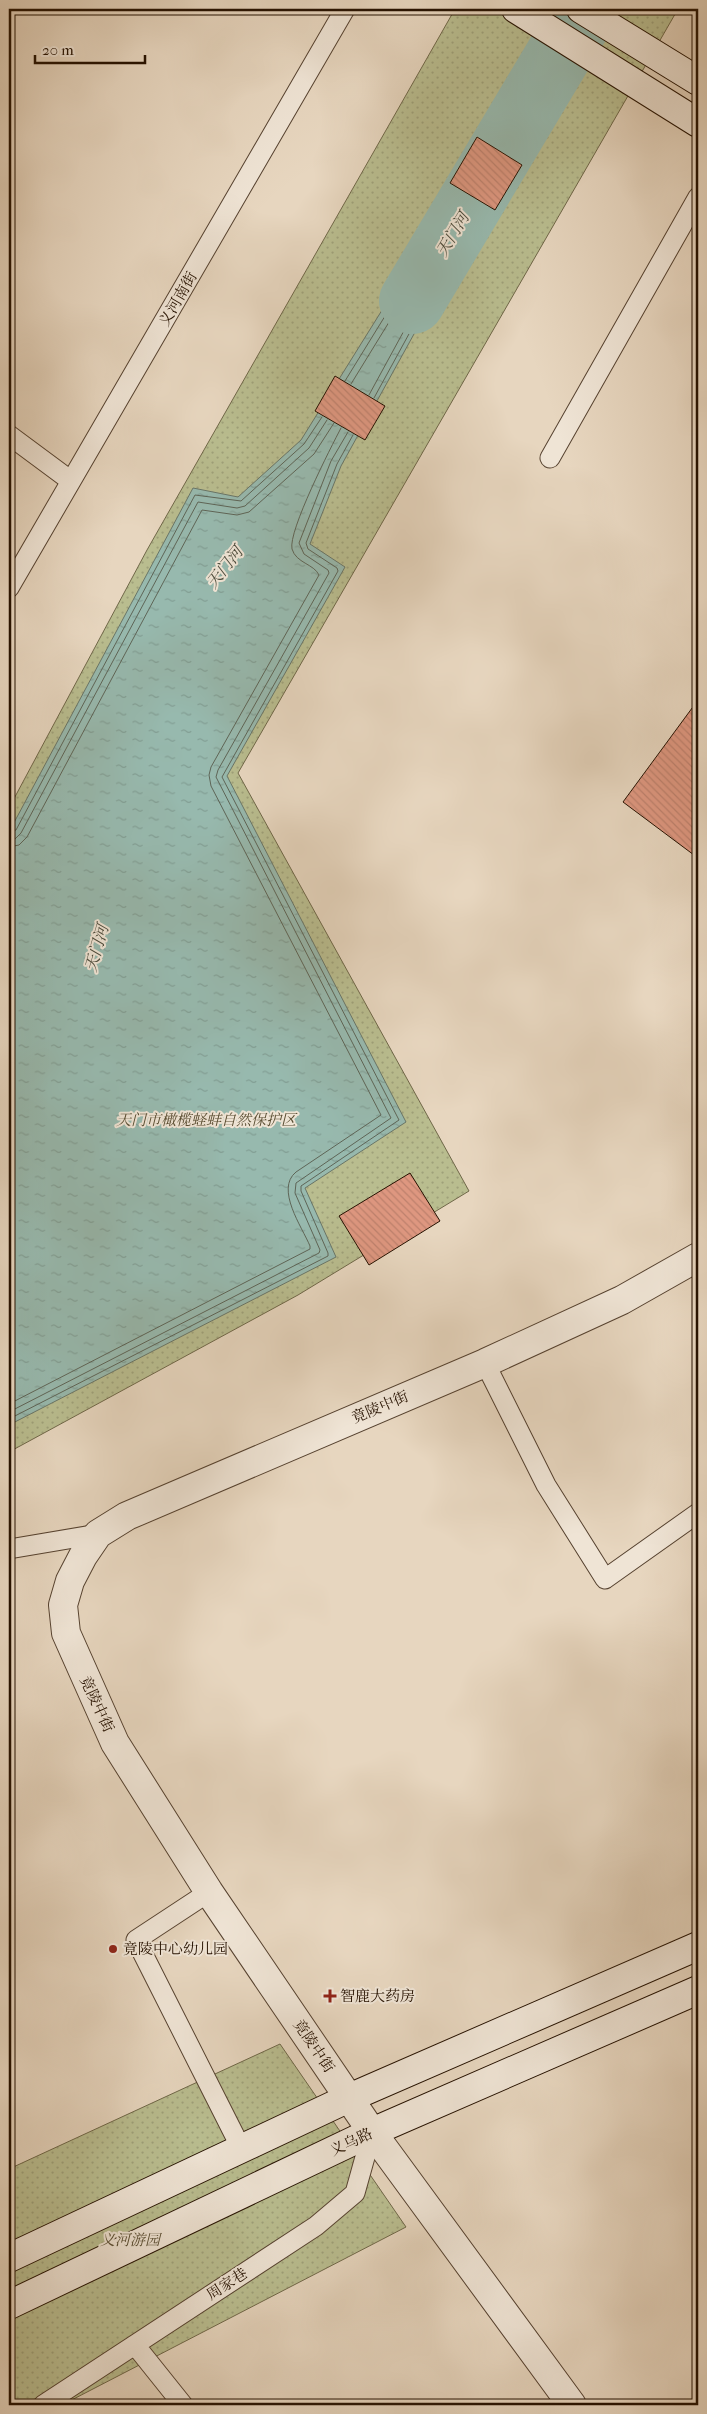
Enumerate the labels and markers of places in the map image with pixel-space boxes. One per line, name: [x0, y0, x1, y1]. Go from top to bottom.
place label: 竟陵中心幼儿园: [123, 1940, 228, 1958]
marker: 竟陵中心幼儿园: [107, 1943, 119, 1955]
place label: 智鹿大药房: [340, 1987, 415, 2005]
marker: 智鹿大药房: [324, 1990, 336, 2002]

